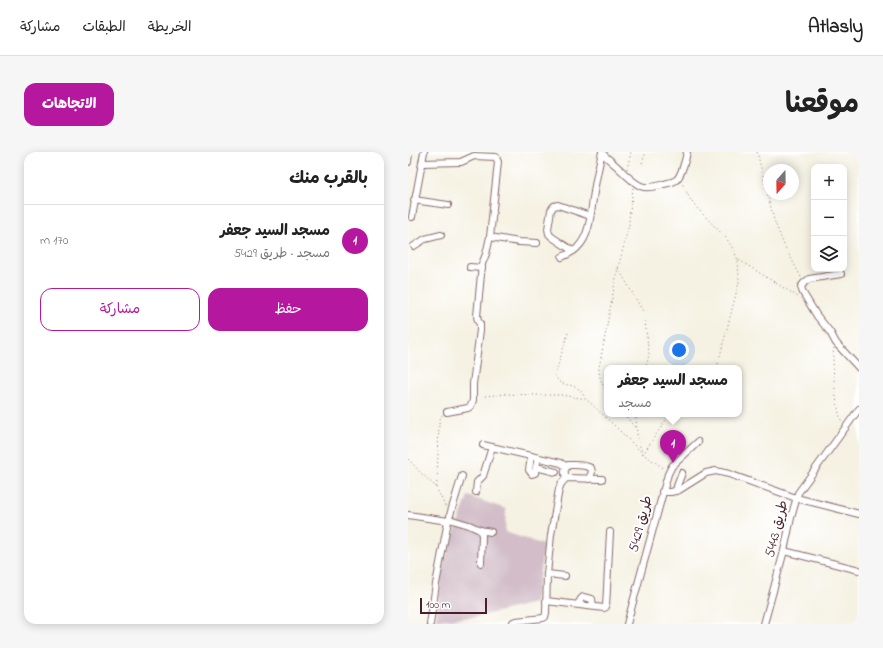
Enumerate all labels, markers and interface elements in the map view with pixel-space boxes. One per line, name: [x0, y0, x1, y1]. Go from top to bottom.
text: Atlasly: [808, 14, 863, 41]
text: مشاركة: [20, 17, 60, 38]
text: الطبقات: [82, 17, 126, 38]
text: الخريطة: [148, 17, 191, 38]
button: الاتجاهات: [24, 83, 114, 126]
text: موقعنا: [785, 85, 859, 126]
north arrow: [763, 164, 799, 200]
map controls: [811, 164, 847, 272]
button: +: [811, 164, 847, 200]
text: بالقرب منك: [289, 166, 368, 191]
button: −: [811, 200, 847, 236]
text: مسجد السيد جعفر: [220, 220, 330, 242]
text: 170 m: [40, 231, 68, 250]
text: 1: [353, 231, 357, 250]
button: layers: [811, 236, 847, 272]
text: مسجد · طريق 5429: [234, 244, 330, 263]
button: مشاركة: [40, 288, 200, 331]
button: حفظ: [208, 288, 368, 331]
your location: [669, 340, 689, 360]
popup: [604, 365, 742, 417]
text: مسجد السيد جعفر: [618, 370, 728, 392]
text: مسجد: [618, 394, 652, 413]
pin: 1: [660, 430, 686, 463]
street label: طريق 5429: [623, 493, 659, 555]
street label: طريق 5443: [760, 498, 794, 560]
scale bar: [420, 596, 487, 615]
text: 100 m: [426, 597, 450, 613]

